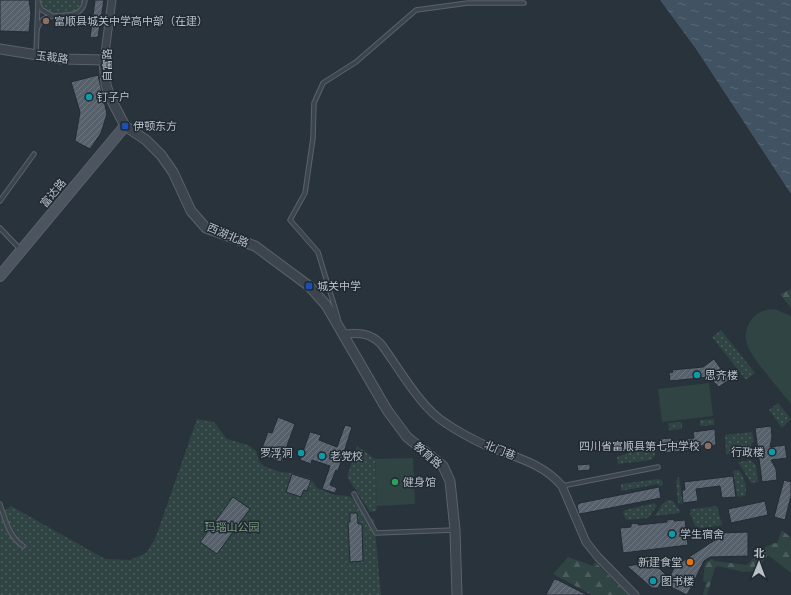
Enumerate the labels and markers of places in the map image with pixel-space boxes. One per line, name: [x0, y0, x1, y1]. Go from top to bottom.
place label: 富顺县城关中学高中部（在建）: [54, 15, 208, 28]
marker: 富顺县城关中学高中部（在建）: [41, 16, 51, 26]
place label: 钉子户: [97, 91, 130, 104]
marker: 钉子户: [84, 92, 94, 102]
place label: 伊顿东方: [133, 120, 177, 133]
marker: 伊顿东方: [120, 121, 130, 131]
place label: 城关中学: [317, 280, 361, 293]
marker: 城关中学: [304, 281, 314, 291]
place label: 思齐楼: [705, 369, 738, 382]
marker: 思齐楼: [692, 370, 702, 380]
place label: 四川省富顺县第七中学校: [579, 440, 700, 453]
marker: 四川省富顺县第七中学校: [703, 441, 713, 451]
place label: 行政楼: [731, 446, 764, 459]
place label: 罗浮洞: [260, 447, 293, 460]
marker: 行政楼: [767, 447, 777, 457]
marker: 罗浮洞: [296, 448, 306, 458]
place label: 老党校: [330, 450, 363, 463]
marker: 老党校: [317, 451, 327, 461]
place label: 健身馆: [403, 476, 436, 489]
marker: 健身馆: [390, 477, 400, 487]
place label: 学生宿舍: [680, 528, 724, 541]
marker: 学生宿舍: [667, 529, 677, 539]
place label: 新建食堂: [638, 556, 682, 569]
marker: 新建食堂: [685, 557, 695, 567]
place label: 图书楼: [661, 575, 694, 588]
marker: 图书楼: [648, 576, 658, 586]

